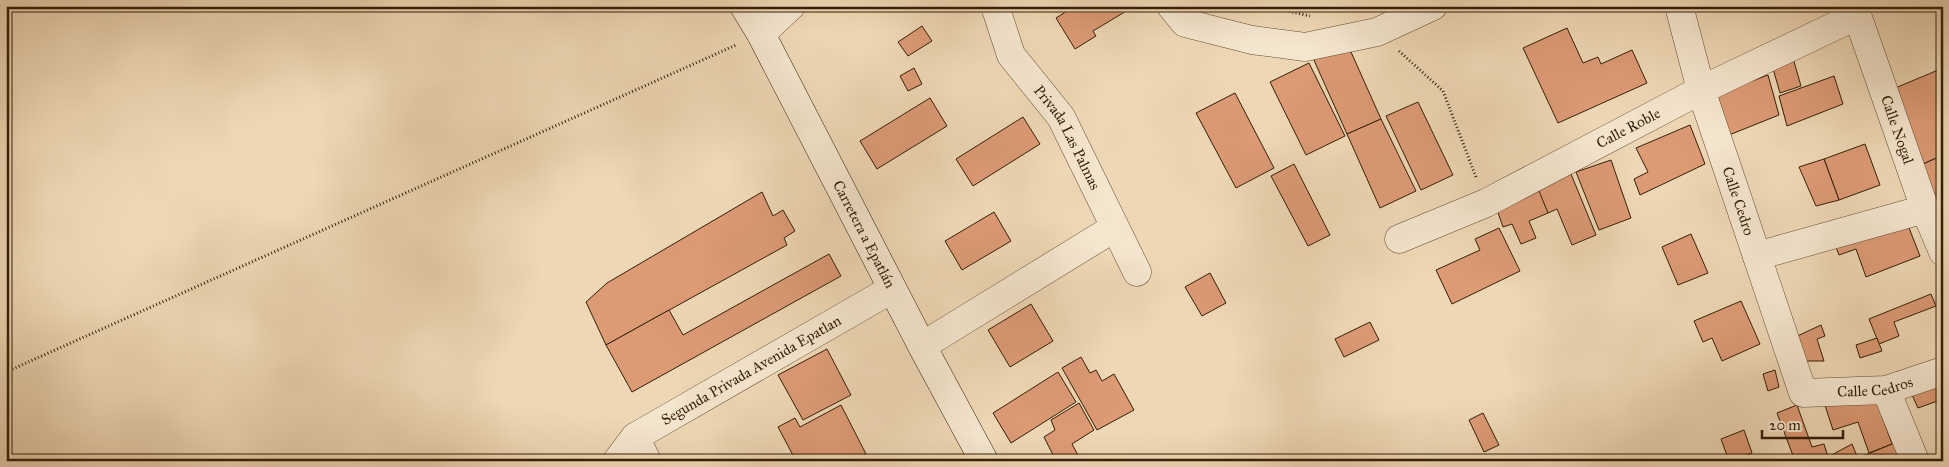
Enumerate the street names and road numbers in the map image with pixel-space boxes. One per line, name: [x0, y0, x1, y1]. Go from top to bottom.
street label: Privada Las Palmas: [1030, 82, 1104, 193]
street label: Calle Nogal: [1877, 93, 1918, 167]
street label: Calle Roble: [1593, 104, 1663, 152]
street label: Calle Cedro: [1718, 164, 1758, 238]
street label: Carretera a Epatlán: [829, 177, 900, 291]
street label: Segunda Privada Avenida Epatlan: [658, 311, 844, 429]
street label: Calle Cedros: [1837, 373, 1915, 401]

